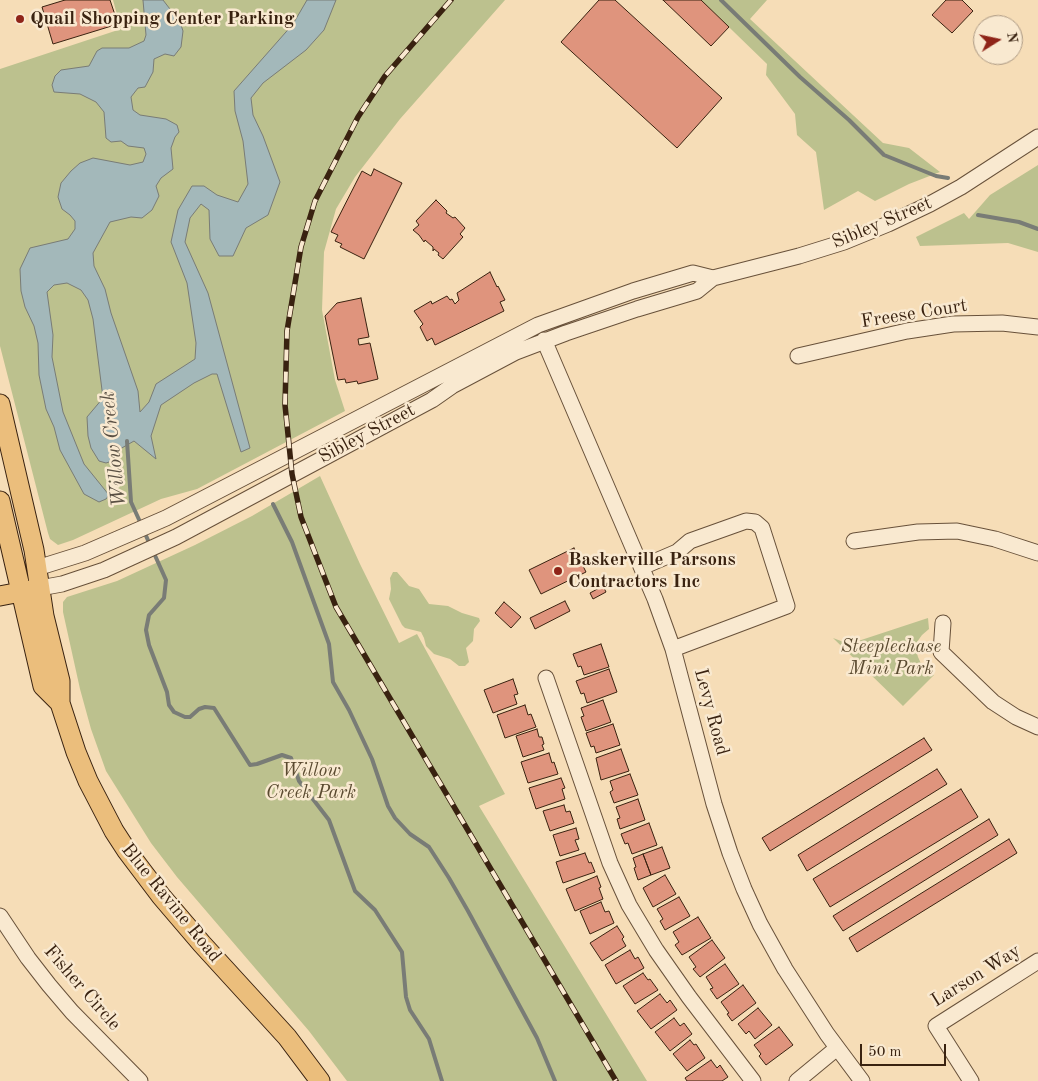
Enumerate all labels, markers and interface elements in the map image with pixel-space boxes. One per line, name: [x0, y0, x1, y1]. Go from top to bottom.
place label: Quail Shopping Center Parking: [30, 8, 294, 30]
marker: Quail Shopping Center Parking: [14, 13, 26, 25]
north arrow: [973, 15, 1023, 65]
text: N: [1004, 31, 1020, 44]
street label: Sibley Street: [829, 192, 935, 254]
street label: Freese Court: [859, 294, 969, 334]
water label: Willow Creek: [96, 390, 132, 508]
street label: Sibley Street: [315, 399, 419, 469]
place label: Baskerville Parsons Contractors Inc: [568, 549, 736, 593]
marker: Baskerville Parsons Contractors Inc: [552, 565, 564, 577]
park label: Steeplechase Mini Park: [841, 636, 941, 680]
street label: Levy Road: [688, 666, 734, 758]
park label: Willow Creek Park: [266, 760, 356, 804]
street label: Blue Ravine Road: [116, 839, 226, 967]
street label: Fisher Circle: [39, 940, 125, 1036]
street label: Larson Way: [927, 940, 1025, 1012]
scale bar: [863, 1034, 949, 1066]
text: 50 m: [868, 1045, 902, 1060]

